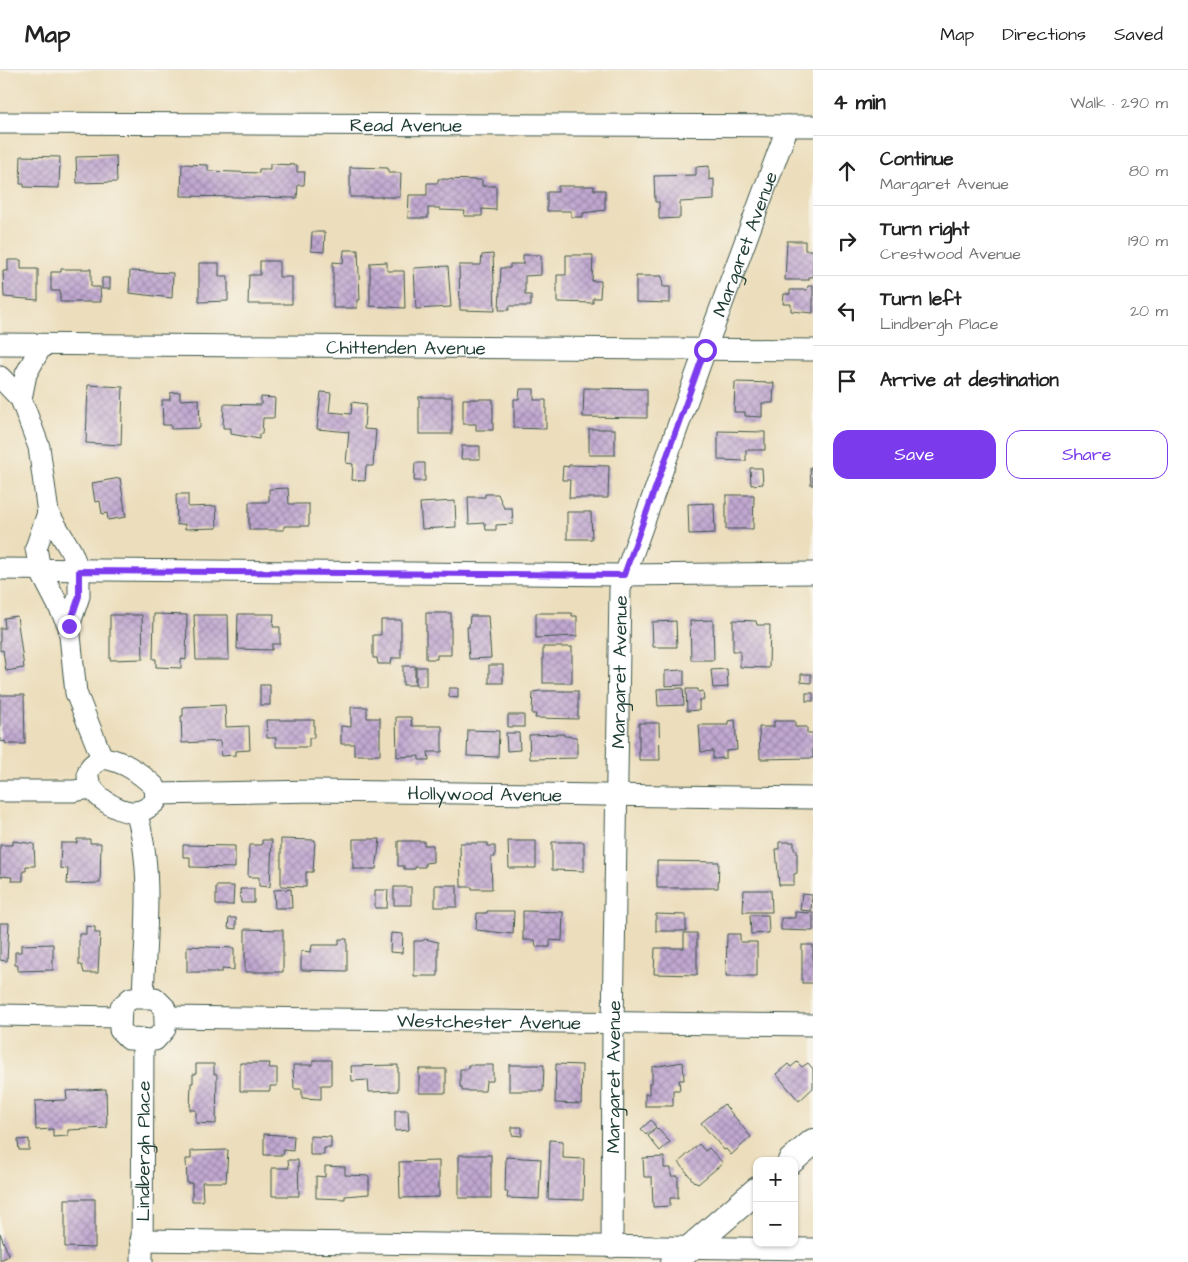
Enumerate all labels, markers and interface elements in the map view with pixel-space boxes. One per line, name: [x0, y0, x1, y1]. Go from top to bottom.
text: Map: [25, 18, 70, 52]
text: Map: [940, 22, 974, 47]
text: Directions: [1002, 22, 1086, 47]
text: Saved: [1114, 22, 1163, 47]
text: 4 min: [833, 88, 886, 117]
text: Walk · 290 m: [1070, 92, 1168, 114]
street label: Read Avenue: [350, 112, 462, 140]
text: Continue: [880, 146, 954, 173]
icon: ahead: [833, 157, 861, 185]
text: 80 m: [1129, 160, 1168, 182]
street label: Margaret Avenue: [706, 168, 785, 321]
text: Margaret Avenue: [880, 173, 1009, 195]
text: Turn right: [880, 216, 969, 243]
icon: right: [833, 227, 861, 255]
text: 190 m: [1128, 230, 1168, 252]
text: Crestwood Avenue: [880, 243, 1021, 265]
text: Turn left: [880, 286, 961, 313]
icon: left: [833, 297, 861, 325]
text: 20 m: [1130, 300, 1168, 322]
text: Lindbergh Place: [880, 313, 998, 335]
street label: Chittenden Avenue: [326, 334, 486, 363]
route start: [694, 339, 717, 362]
icon: arrive: [833, 367, 861, 395]
text: Arrive at destination: [880, 367, 1059, 394]
button: Save: [833, 430, 996, 479]
button: Share: [1006, 430, 1168, 479]
street label: Margaret Avenue: [605, 595, 635, 749]
route end: [58, 615, 81, 638]
street label: Hollywood Avenue: [408, 780, 562, 809]
street label: Margaret Avenue: [600, 1000, 629, 1154]
street label: Westchester Avenue: [397, 1008, 581, 1037]
street label: Lindbergh Place: [130, 1081, 159, 1221]
map controls: [753, 1157, 798, 1247]
button: +: [753, 1157, 798, 1202]
button: −: [753, 1202, 798, 1247]

